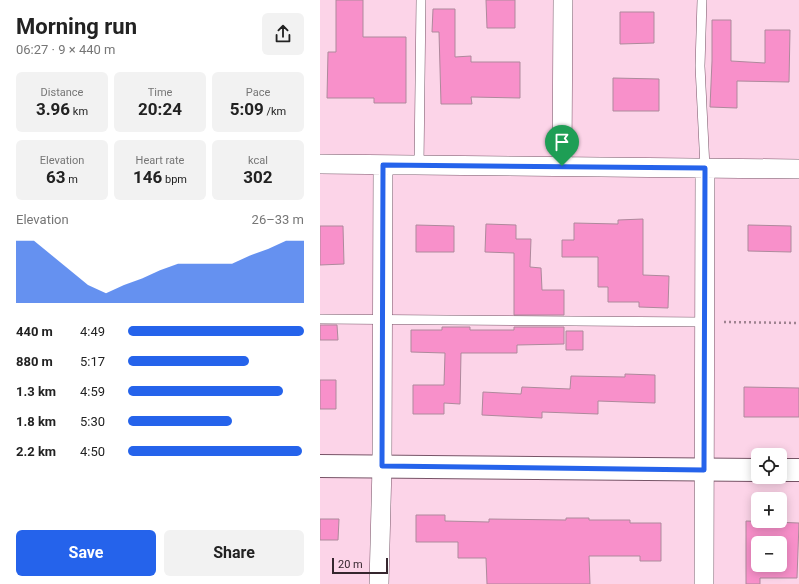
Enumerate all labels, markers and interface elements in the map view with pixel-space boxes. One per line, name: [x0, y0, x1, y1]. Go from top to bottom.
button: share: [262, 13, 304, 55]
text: Morning run: [16, 14, 137, 39]
text: 06:27 · 9 × 440 m: [16, 42, 115, 57]
text: Distance: [41, 86, 83, 99]
text: Time: [148, 86, 172, 99]
text: Pace: [246, 86, 270, 99]
text: 3.96: [36, 99, 70, 119]
text: 20:24: [138, 99, 182, 119]
text: 5:09: [230, 99, 264, 119]
text: km: [70, 105, 88, 118]
text: /km: [264, 105, 286, 118]
pin: [545, 125, 579, 166]
icon: arrive: [551, 131, 573, 153]
text: Elevation: [40, 154, 84, 167]
text: Heart rate: [136, 154, 184, 167]
text: kcal: [248, 154, 268, 167]
text: 63: [46, 167, 66, 187]
text: 146: [133, 167, 162, 187]
text: 302: [243, 167, 273, 187]
text: m: [66, 173, 78, 186]
text: bpm: [162, 173, 187, 186]
text: Elevation: [16, 212, 69, 227]
text: 26–33 m: [252, 212, 304, 227]
text: 440 m: [16, 324, 53, 339]
text: 4:49: [80, 324, 105, 339]
text: 880 m: [16, 354, 53, 369]
text: 5:17: [80, 354, 105, 369]
text: 1.3 km: [16, 384, 56, 399]
text: 4:59: [80, 384, 105, 399]
text: 1.8 km: [16, 414, 56, 429]
text: 5:30: [80, 414, 105, 429]
text: 2.2 km: [16, 444, 56, 459]
text: 4:50: [80, 444, 105, 459]
map controls: [751, 448, 787, 572]
button: locate: [751, 448, 787, 484]
button: +: [751, 492, 787, 528]
button: Save: [16, 530, 156, 576]
button: Share: [164, 530, 304, 576]
button: −: [751, 536, 787, 572]
scale bar: [332, 556, 388, 575]
text: 20 m: [338, 558, 363, 571]

